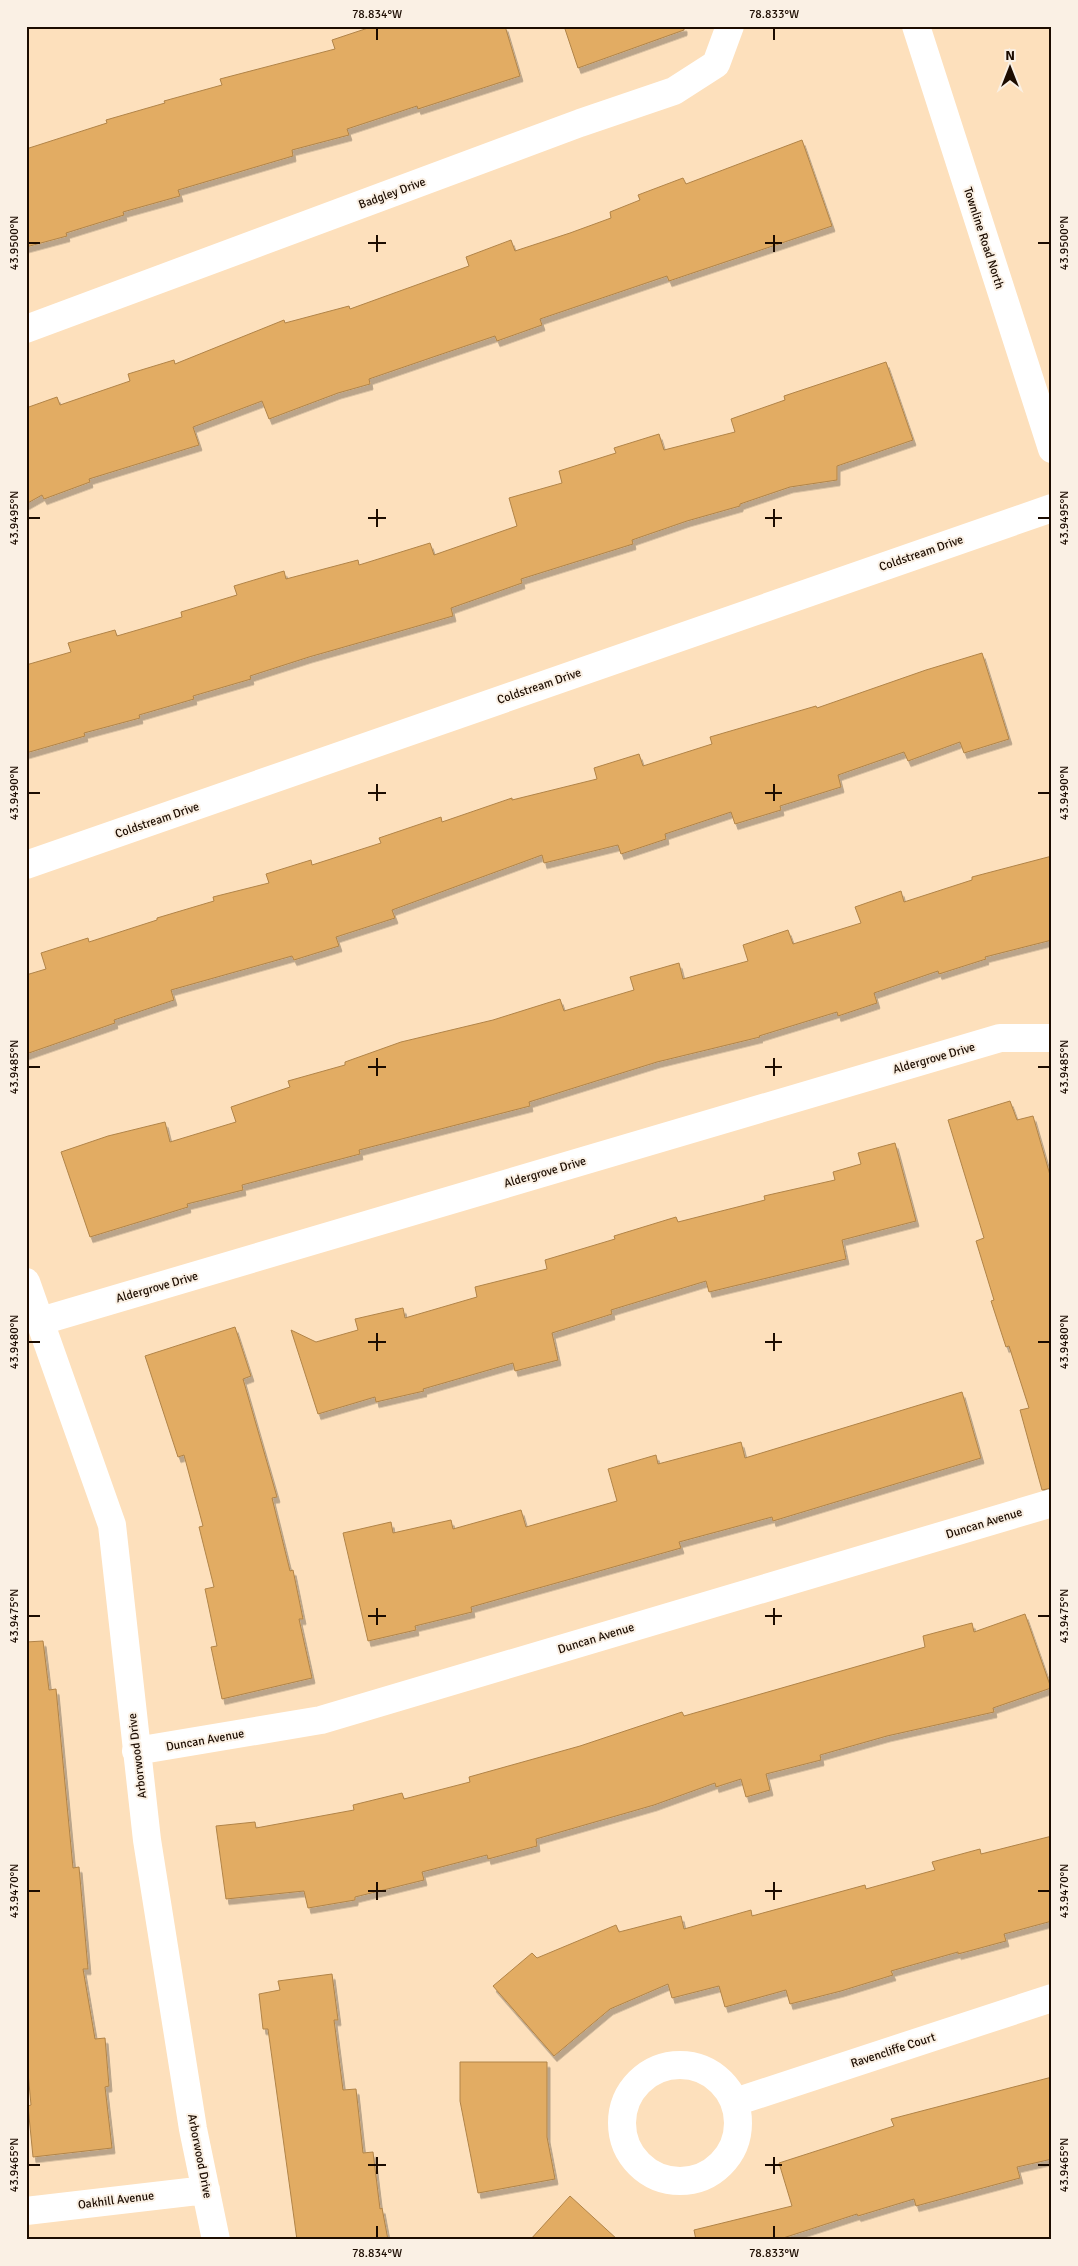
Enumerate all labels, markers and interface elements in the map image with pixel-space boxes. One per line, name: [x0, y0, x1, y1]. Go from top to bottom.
text: 78.834°W: [352, 7, 402, 22]
text: 78.833°W: [749, 7, 799, 22]
north arrow: [986, 42, 1036, 92]
text: N: [1005, 47, 1015, 64]
street label: Badgley Drive: [357, 174, 428, 213]
street label: Townline Road North: [960, 185, 1007, 291]
text: 43.9500°N: [7, 216, 22, 270]
text: 43.9500°N: [1057, 216, 1072, 270]
text: 43.9495°N: [7, 491, 22, 545]
text: 43.9495°N: [1057, 491, 1072, 545]
street label: Coldstream Drive: [877, 532, 965, 575]
street label: Coldstream Drive: [495, 665, 583, 708]
text: 43.9490°N: [7, 766, 22, 820]
text: 43.9490°N: [1057, 766, 1072, 820]
street label: Coldstream Drive: [113, 799, 201, 842]
text: 43.9485°N: [7, 1040, 22, 1094]
street label: Aldergrove Drive: [891, 1040, 977, 1077]
text: 43.9485°N: [1057, 1040, 1072, 1094]
street label: Aldergrove Drive: [502, 1154, 588, 1191]
street label: Aldergrove Drive: [114, 1269, 200, 1306]
text: 43.9480°N: [7, 1315, 22, 1369]
text: 43.9480°N: [1057, 1315, 1072, 1369]
street label: Duncan Avenue: [944, 1505, 1024, 1542]
text: 43.9475°N: [7, 1589, 22, 1643]
text: 43.9475°N: [1057, 1589, 1072, 1643]
street label: Duncan Avenue: [556, 1620, 636, 1657]
street label: Arborwood Drive: [125, 1712, 150, 1799]
street label: Duncan Avenue: [165, 1726, 245, 1755]
text: 43.9470°N: [7, 1864, 22, 1918]
text: 43.9470°N: [1057, 1864, 1072, 1918]
street label: Ravencliffe Court: [849, 2030, 937, 2071]
street label: Arborwood Drive: [184, 2113, 215, 2200]
text: 43.9465°N: [7, 2138, 22, 2192]
text: 43.9465°N: [1057, 2138, 1072, 2192]
street label: Oakhill Avenue: [77, 2188, 155, 2213]
text: 78.834°W: [352, 2246, 402, 2261]
text: 78.833°W: [749, 2246, 799, 2261]

